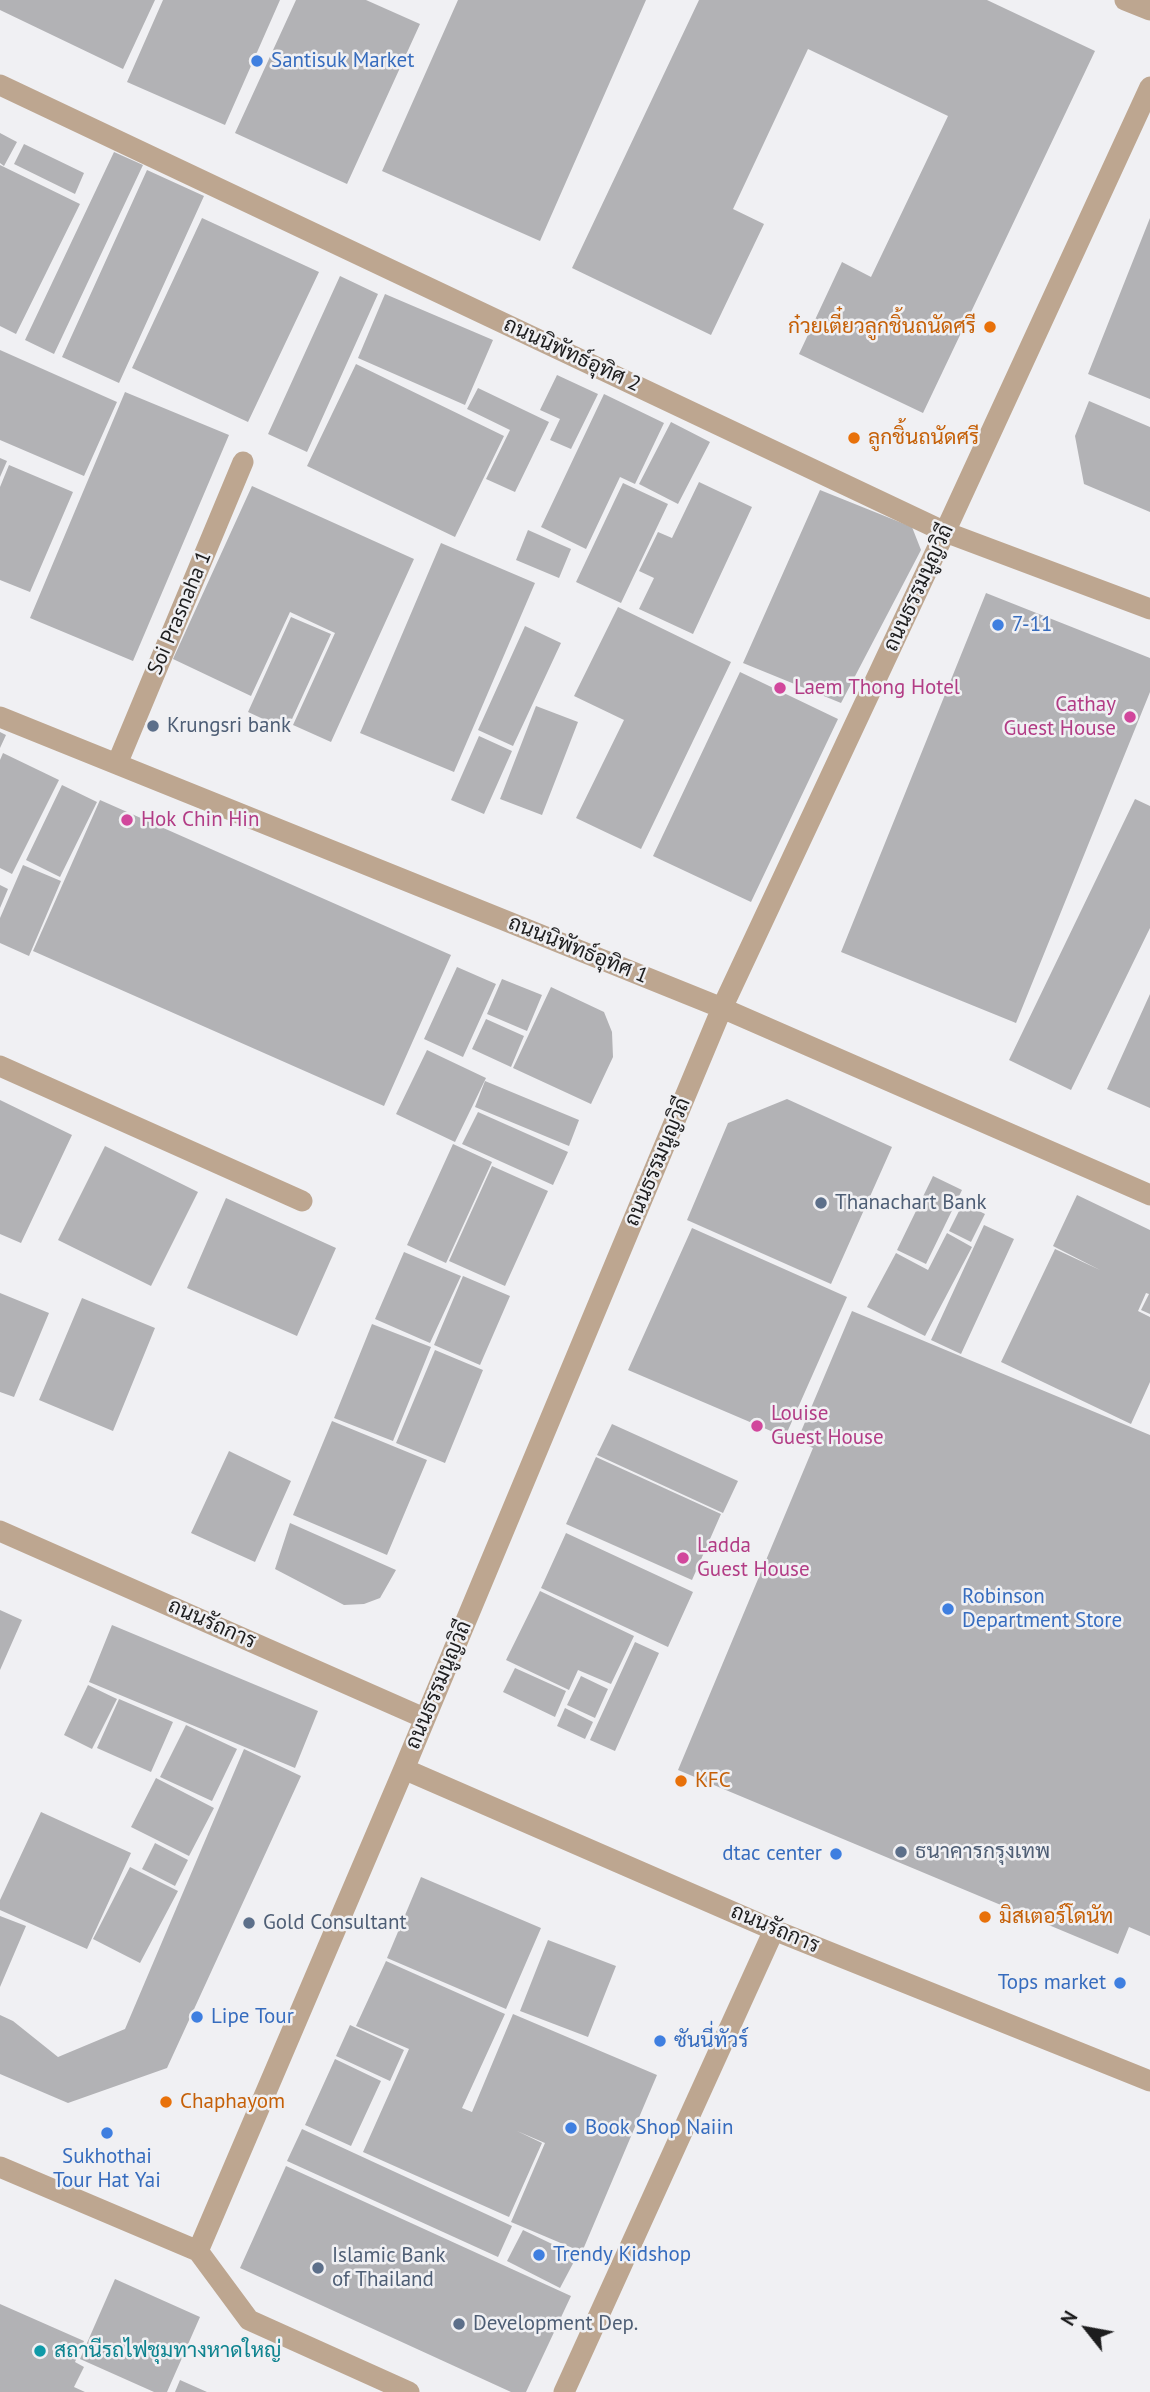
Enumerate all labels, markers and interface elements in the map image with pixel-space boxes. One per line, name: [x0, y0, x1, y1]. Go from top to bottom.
place label: Santisuk Market: [271, 48, 414, 74]
marker: Santisuk Market: [249, 53, 265, 69]
street label: ถนนนิพัทธ์อุทิศ 2: [499, 312, 645, 398]
place label: ก๋วยเตี๋ยวลูกชิ้นถนัดศรี: [788, 314, 976, 340]
marker: ก๋วยเตี๋ยวลูกชิ้นถนัดศรี: [982, 319, 998, 335]
place label: ลูกชิ้นถนัดศรี: [868, 425, 979, 451]
marker: ลูกชิ้นถนัดศรี: [846, 430, 862, 446]
street label: ถนนธรรมนูญวิถี: [879, 520, 959, 656]
street label: Soi Prasnaha 1: [143, 547, 217, 679]
place label: 7-11: [1012, 612, 1053, 638]
marker: 7-11: [990, 617, 1006, 633]
place label: Laem Thong Hotel: [794, 675, 960, 701]
marker: Laem Thong Hotel: [772, 680, 788, 696]
place label: Cathay Guest House: [1003, 692, 1116, 742]
marker: Cathay Guest House: [1122, 709, 1138, 725]
place label: Krungsri bank: [167, 713, 291, 739]
marker: Krungsri bank: [145, 718, 161, 734]
place label: Hok Chin Hin: [141, 807, 259, 833]
marker: Hok Chin Hin: [119, 812, 135, 828]
street label: ถนนนิพัทธ์อุทิศ 1: [504, 911, 652, 989]
street label: ถนนธรรมนูญวิถี: [620, 1094, 696, 1230]
place label: Thanachart Bank: [835, 1190, 987, 1216]
marker: Thanachart Bank: [813, 1195, 829, 1211]
place label: Louise Guest House: [771, 1401, 884, 1451]
marker: Louise Guest House: [749, 1418, 765, 1434]
place label: Ladda Guest House: [697, 1533, 810, 1583]
marker: Ladda Guest House: [675, 1550, 691, 1566]
place label: Robinson Department Store: [962, 1584, 1122, 1634]
street label: ถนนรัถการ: [164, 1593, 260, 1655]
marker: Robinson Department Store: [940, 1601, 956, 1617]
street label: ถนนธรรมนูญวิถี: [401, 1617, 477, 1753]
place label: KFC: [695, 1768, 731, 1794]
marker: KFC: [673, 1773, 689, 1789]
place label: ธนาคารกรุงเทพ: [915, 1839, 1050, 1865]
place label: dtac center: [722, 1841, 822, 1867]
marker: ธนาคารกรุงเทพ: [893, 1844, 909, 1860]
marker: dtac center: [828, 1846, 844, 1862]
street label: ถนนรัถการ: [727, 1899, 823, 1959]
place label: มิสเตอร์โดนัท: [999, 1904, 1113, 1930]
marker: มิสเตอร์โดนัท: [977, 1909, 993, 1925]
place label: Gold Consultant: [263, 1910, 407, 1936]
marker: Gold Consultant: [241, 1915, 257, 1931]
place label: Tops market: [998, 1970, 1106, 1996]
marker: Tops market: [1112, 1975, 1128, 1991]
place label: Lipe Tour: [211, 2004, 294, 2030]
marker: Lipe Tour: [189, 2009, 205, 2025]
place label: ซันนี่ทัวร์: [674, 2028, 748, 2054]
marker: ซันนี่ทัวร์: [652, 2033, 668, 2049]
place label: Chaphayom: [180, 2089, 285, 2115]
marker: Chaphayom: [158, 2094, 174, 2110]
place label: Book Shop Naiin: [585, 2115, 734, 2141]
marker: Book Shop Naiin: [563, 2120, 579, 2136]
marker: Sukhothai Tour Hat Yai: [99, 2125, 115, 2141]
place label: Sukhothai Tour Hat Yai: [53, 2144, 161, 2194]
place label: Trendy Kidshop: [553, 2242, 691, 2268]
place label: Islamic Bank of Thailand: [332, 2243, 445, 2293]
marker: Trendy Kidshop: [531, 2247, 547, 2263]
marker: Islamic Bank of Thailand: [310, 2260, 326, 2276]
north arrow: [1052, 2294, 1122, 2364]
text: N: [1055, 2307, 1082, 2330]
place label: Development Dep.: [473, 2311, 638, 2337]
marker: Development Dep.: [451, 2316, 467, 2332]
place label: สถานีรถไฟชุมทางหาดใหญ่: [54, 2338, 281, 2364]
marker: สถานีรถไฟชุมทางหาดใหญ่: [32, 2343, 48, 2359]

